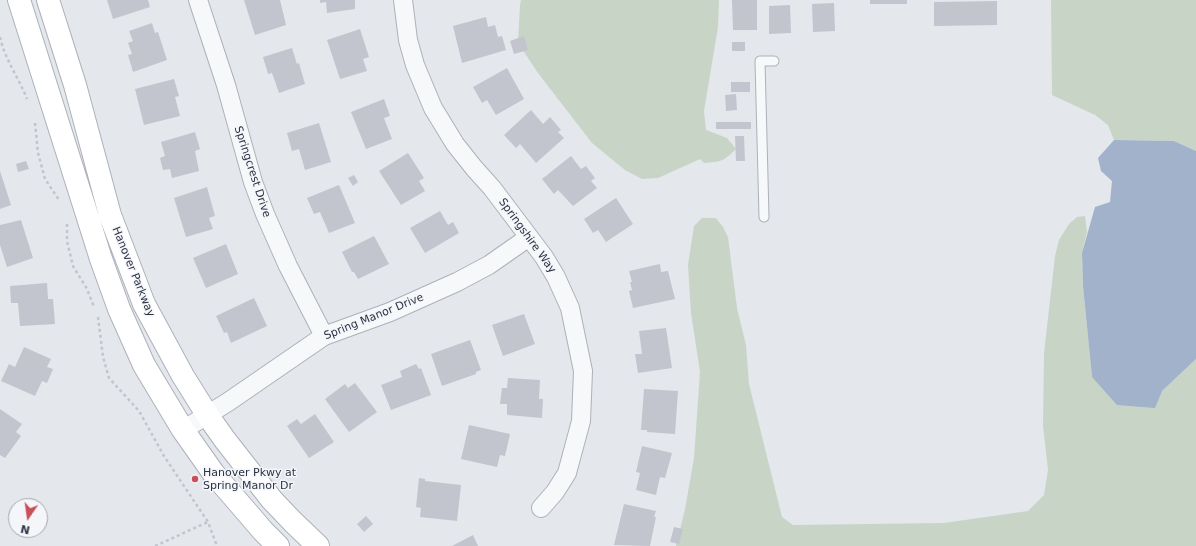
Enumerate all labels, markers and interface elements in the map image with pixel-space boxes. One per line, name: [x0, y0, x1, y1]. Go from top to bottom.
street label: Springcrest Drive: [231, 125, 273, 219]
street label: Springshire Way: [495, 196, 559, 276]
street label: Hanover Parkway: [109, 225, 157, 319]
street label: Spring Manor Drive: [322, 291, 426, 343]
place label: Hanover Pkwy at Spring Manor Dr: [203, 466, 296, 492]
marker: Hanover Pkwy at Spring Manor Dr: [190, 474, 200, 484]
north arrow: [8, 498, 48, 538]
text: N: [19, 522, 31, 537]

